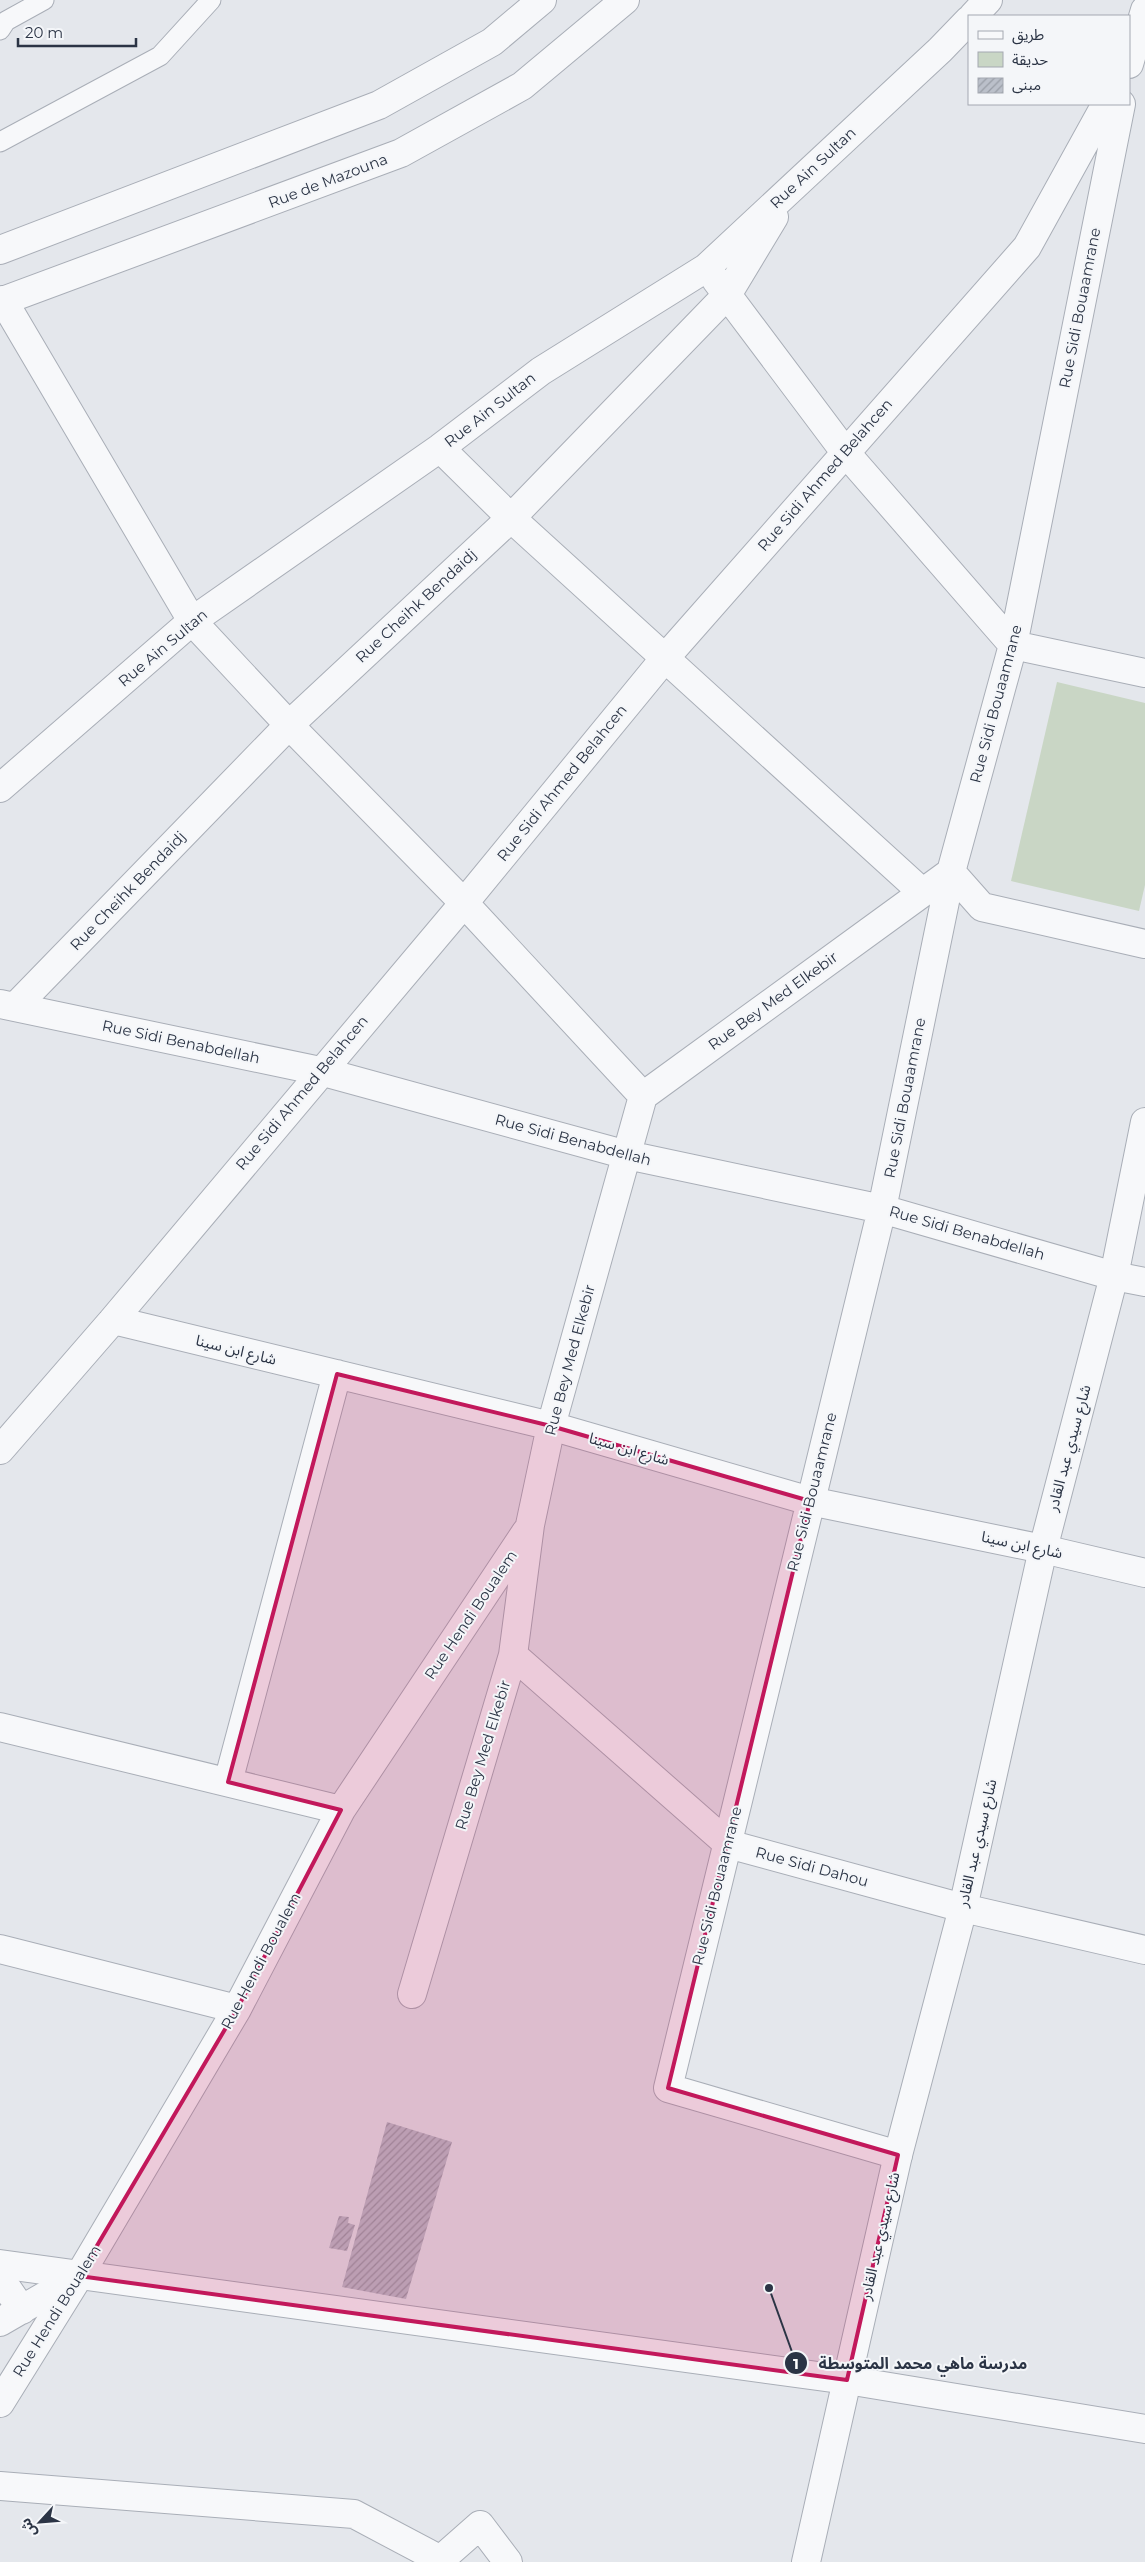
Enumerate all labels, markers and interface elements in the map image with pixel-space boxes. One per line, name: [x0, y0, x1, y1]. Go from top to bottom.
scale bar: [18, 15, 135, 47]
legend: [968, 15, 1130, 105]
text: 20 m: [25, 23, 63, 42]
text: طريق: [1012, 25, 1044, 45]
text: حديقة: [1012, 50, 1048, 69]
text: مبنى: [1012, 75, 1041, 94]
street label: Rue Ain Sultan: [766, 123, 860, 212]
street label: Rue de Mazouna: [265, 149, 390, 212]
street label: Rue Sidi Bouaamrane: [1055, 226, 1104, 390]
street label: Rue Ain Sultan: [440, 368, 539, 451]
street label: Rue Sidi Ahmed Belahcen: [753, 394, 896, 555]
street label: Rue Cheihk Bendaidj: [351, 545, 480, 667]
street label: Rue Ain Sultan: [114, 605, 211, 690]
street label: Rue Sidi Bouaamrane: [965, 623, 1026, 785]
street label: Rue Sidi Ahmed Belahcen: [492, 700, 631, 865]
street label: Rue Cheihk Bendaidj: [66, 827, 190, 954]
street label: Rue Bey Med Elkebir: [704, 947, 841, 1054]
street label: Rue Sidi Ahmed Belahcen: [231, 1011, 372, 1174]
street label: Rue Sidi Benabdellah: [100, 1015, 262, 1068]
street label: Rue Sidi Bouaamrane: [880, 1016, 929, 1180]
street label: Rue Sidi Benabdellah: [493, 1109, 653, 1170]
street label: Rue Sidi Benabdellah: [887, 1201, 1047, 1264]
street label: Rue Bey Med Elkebir: [540, 1282, 599, 1438]
street label: شارع ابن سينا: [193, 1330, 279, 1372]
street label: شارع سيدي عبد القادر: [1042, 1382, 1098, 1515]
street label: Rue Sidi Bouaamrane: [783, 1410, 840, 1573]
street label: شارع ابن سينا: [586, 1428, 672, 1472]
street label: شارع ابن سينا: [979, 1527, 1065, 1565]
street label: Rue Hendi Boualem: [420, 1546, 521, 1683]
street label: Rue Bey Med Elkebir: [451, 1678, 514, 1832]
street label: شارع سيدي عبد القادر: [952, 1777, 1003, 1910]
street label: Rue Sidi Bouaamrane: [688, 1804, 745, 1967]
street label: Rue Sidi Dahou: [754, 1842, 871, 1891]
street label: Rue Hendi Boualem: [216, 1889, 305, 2032]
street label: شارع سيدي عبد القادر: [855, 2170, 906, 2303]
street label: Rue Hendi Boualem: [8, 2241, 105, 2380]
callout: مدرسة ماهي محمد المتوسطة: [784, 2348, 1038, 2379]
text: 1: [793, 2354, 799, 2373]
text: مدرسة ماهي محمد المتوسطة: [819, 2354, 1027, 2377]
north arrow: [15, 2497, 65, 2547]
text: ش: [16, 2515, 41, 2540]

